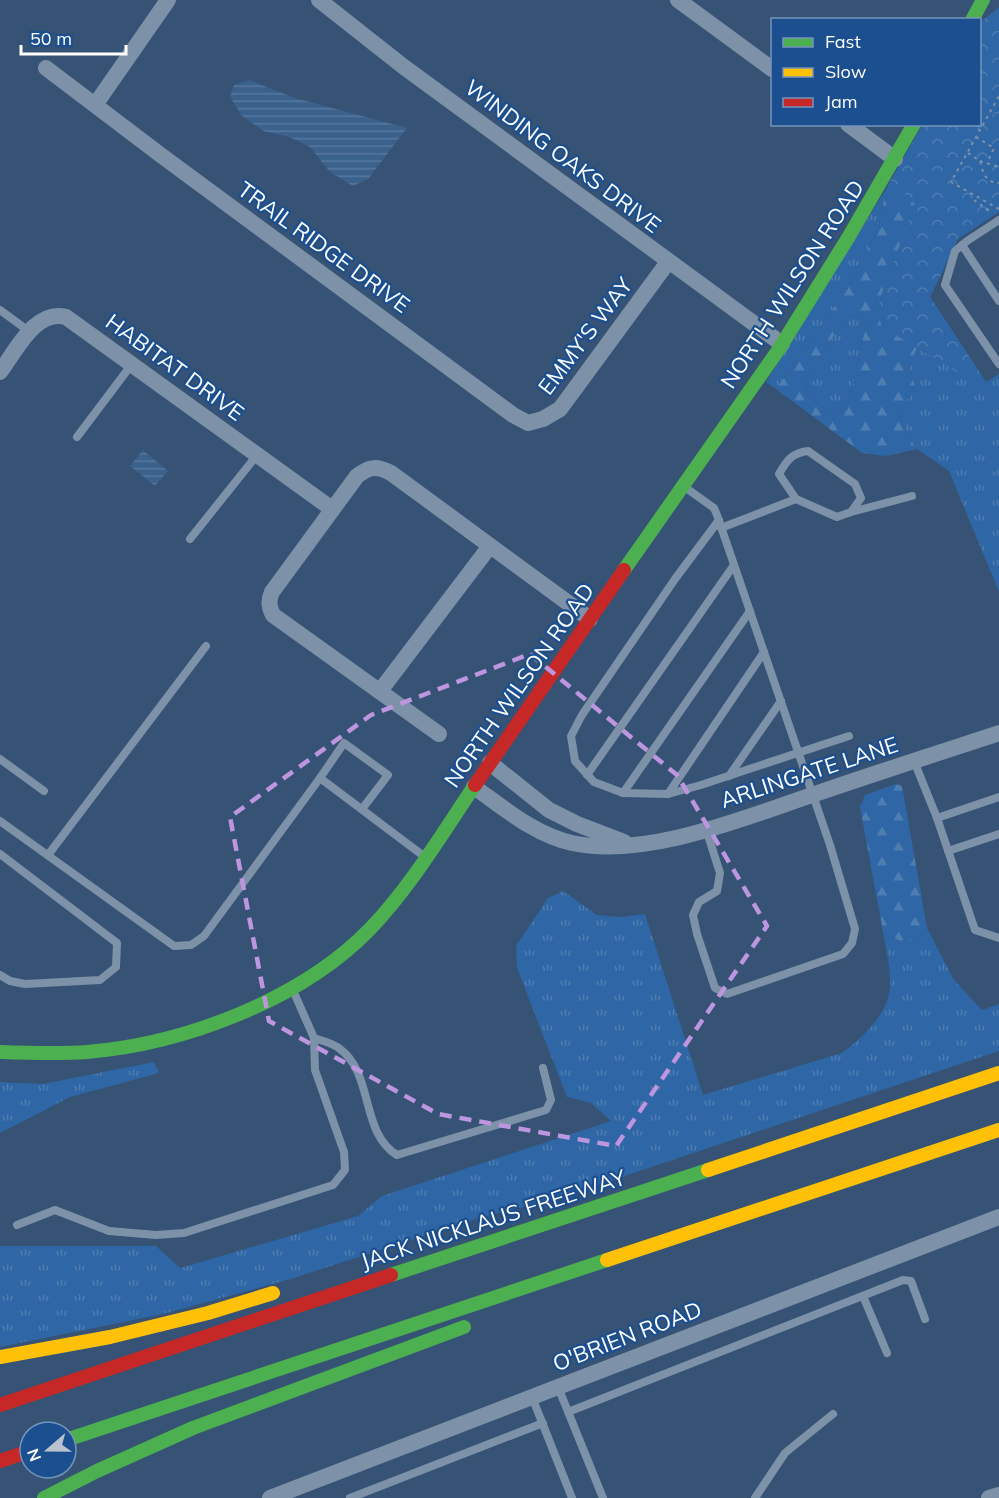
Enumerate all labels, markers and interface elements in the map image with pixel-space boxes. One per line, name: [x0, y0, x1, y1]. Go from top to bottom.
scale bar: [21, 18, 126, 56]
legend: [771, 18, 981, 126]
text: 50 m: [30, 27, 72, 50]
text: Fast: [825, 30, 861, 53]
text: Slow: [825, 60, 867, 83]
street label: WINDING OAKS DRIVE: [459, 73, 667, 239]
text: Jam: [825, 90, 858, 113]
street label: NORTH WILSON ROAD: [714, 174, 870, 394]
street label: TRAIL RIDGE DRIVE: [233, 175, 415, 319]
street label: EMMY'S WAY: [532, 271, 639, 400]
street label: HABITAT DRIVE: [100, 307, 250, 427]
street label: NORTH WILSON ROAD: [438, 577, 600, 793]
street label: ARLINGATE LANE: [717, 730, 901, 814]
street label: JACK NICKLAUS FREEWAY: [357, 1163, 630, 1275]
street label: O'BRIEN ROAD: [549, 1295, 705, 1377]
north arrow: [18, 1420, 78, 1480]
text: N: [22, 1446, 45, 1464]

